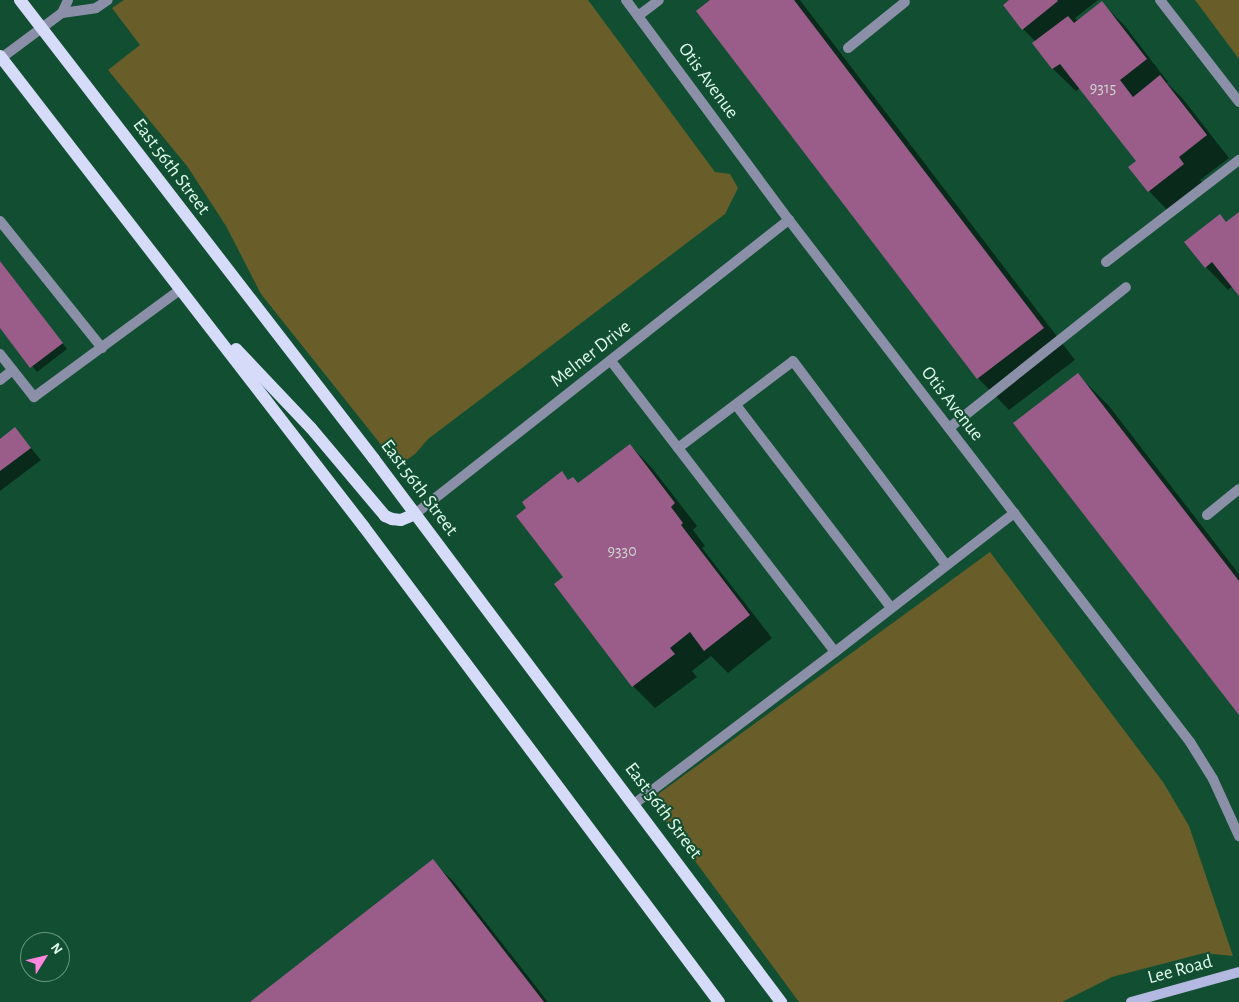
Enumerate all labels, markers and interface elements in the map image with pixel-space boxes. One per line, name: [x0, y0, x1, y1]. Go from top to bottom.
street label: Otis Avenue: [673, 39, 743, 123]
house number: 9315: [1090, 78, 1116, 98]
street label: East 56th Street: [127, 114, 215, 220]
street label: Melner Drive: [546, 316, 636, 392]
street label: Otis Avenue: [916, 362, 988, 446]
street label: East 56th Street: [375, 435, 463, 541]
house number: 9330: [607, 541, 637, 561]
street label: East 56th Street: [619, 758, 707, 864]
north arrow: [20, 932, 70, 982]
text: N: [48, 941, 65, 957]
street label: Lee Road: [1145, 950, 1215, 990]

